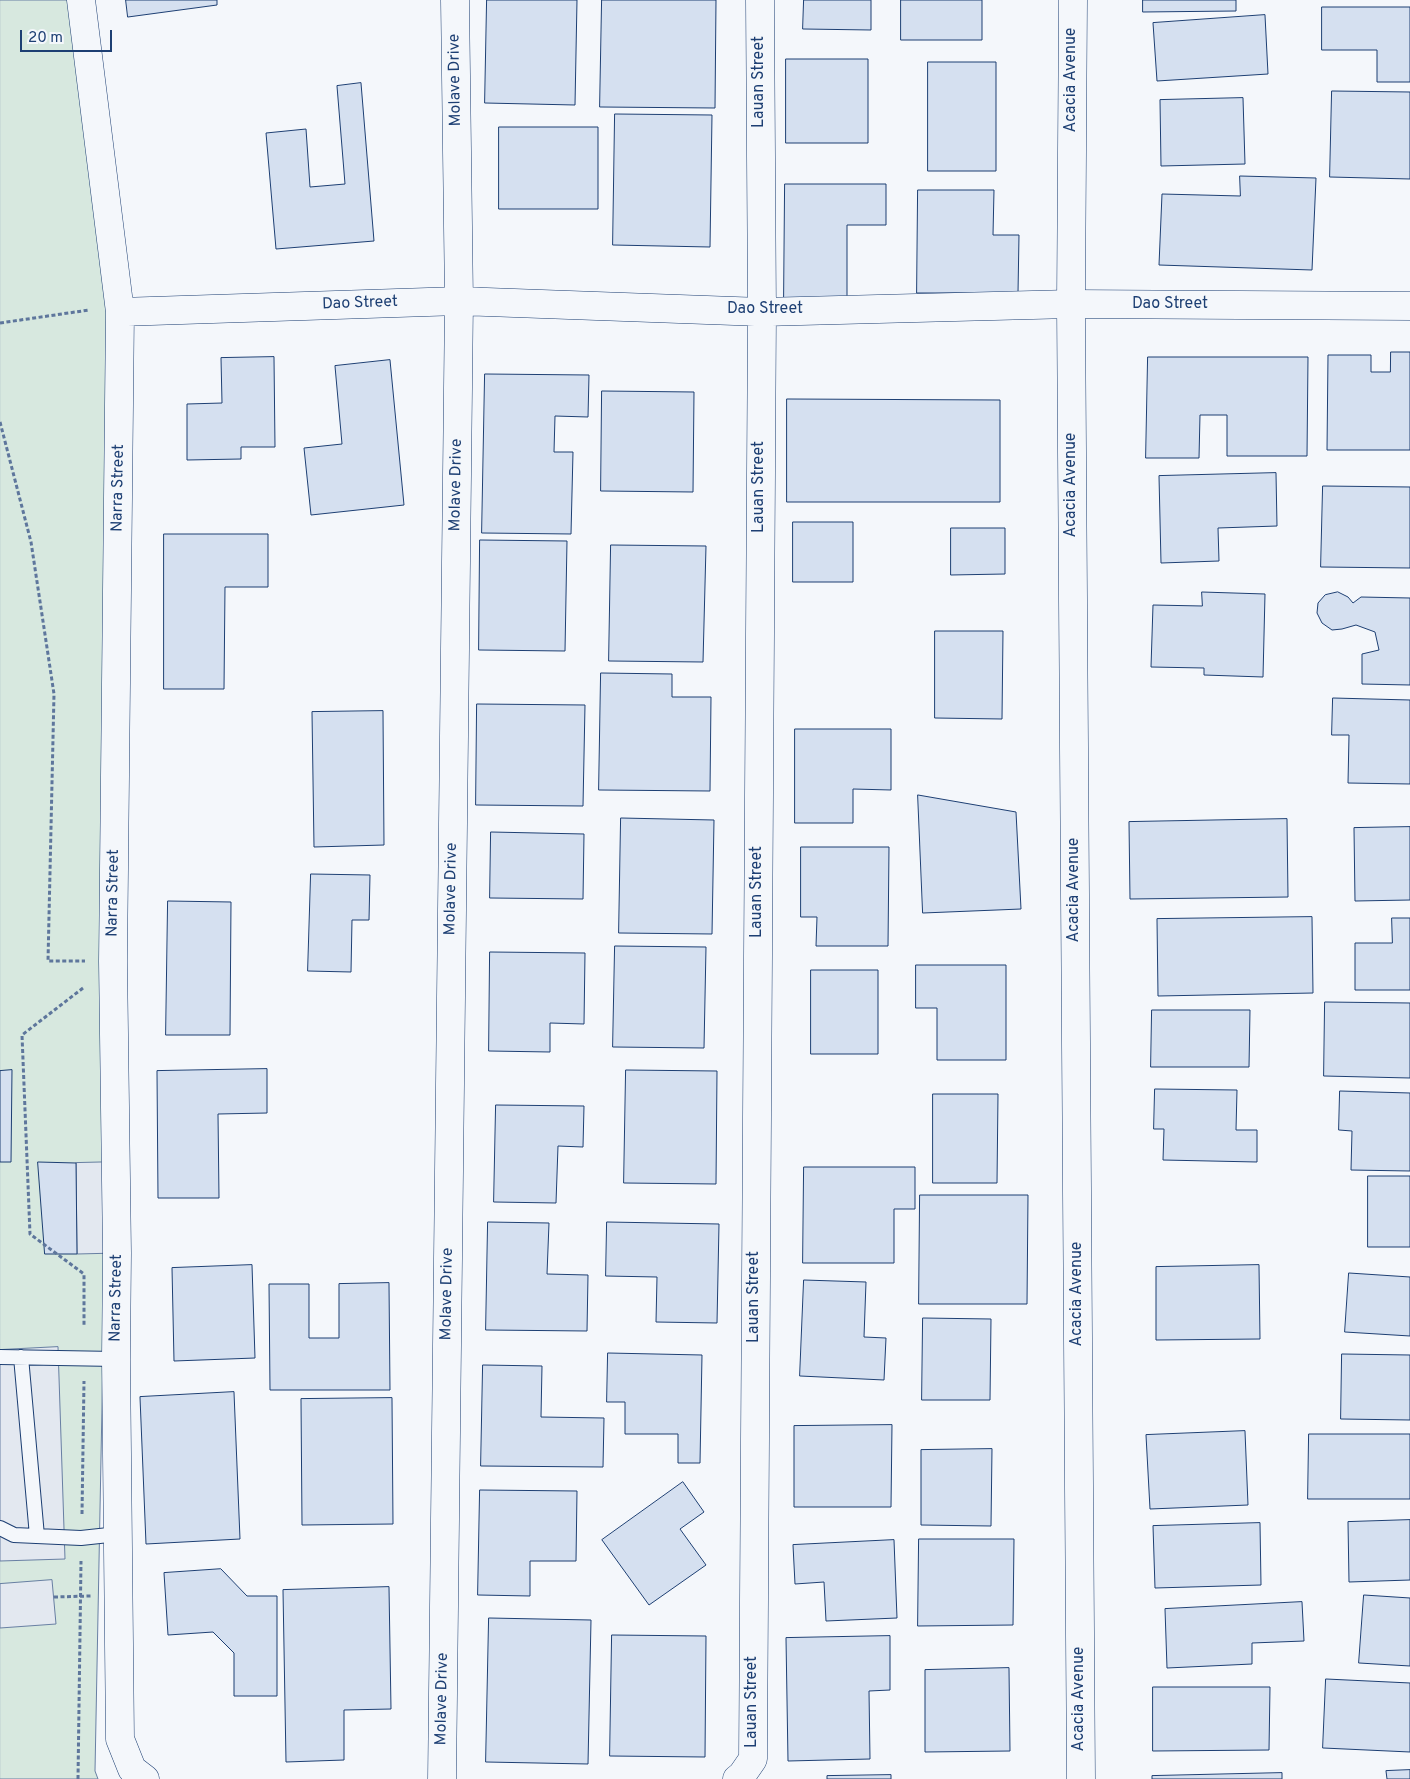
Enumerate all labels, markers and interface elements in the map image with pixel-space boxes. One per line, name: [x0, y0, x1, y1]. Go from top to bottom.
scale bar: [22, 20, 115, 52]
street label: Acacia Avenue: [1062, 28, 1082, 132]
text: 20 m: [28, 29, 63, 48]
street label: Molave Drive: [446, 33, 466, 127]
street label: Lauan Street: [750, 36, 770, 128]
street label: Dao Street: [322, 293, 398, 315]
street label: Dao Street: [1132, 295, 1208, 315]
street label: Dao Street: [727, 300, 803, 320]
street label: Acacia Avenue: [1062, 433, 1082, 537]
street label: Molave Drive: [447, 438, 467, 532]
street label: Lauan Street: [750, 441, 770, 533]
street label: Narra Street: [109, 444, 129, 532]
street label: Acacia Avenue: [1065, 838, 1085, 942]
street label: Molave Drive: [442, 842, 462, 936]
street label: Lauan Street: [748, 846, 768, 938]
street label: Narra Street: [104, 849, 124, 937]
street label: Acacia Avenue: [1068, 1242, 1088, 1346]
street label: Molave Drive: [438, 1247, 458, 1341]
street label: Lauan Street: [745, 1251, 765, 1343]
street label: Narra Street: [107, 1254, 127, 1342]
street label: Acacia Avenue: [1070, 1647, 1090, 1751]
street label: Molave Drive: [433, 1652, 453, 1746]
street label: Lauan Street: [743, 1656, 763, 1748]

